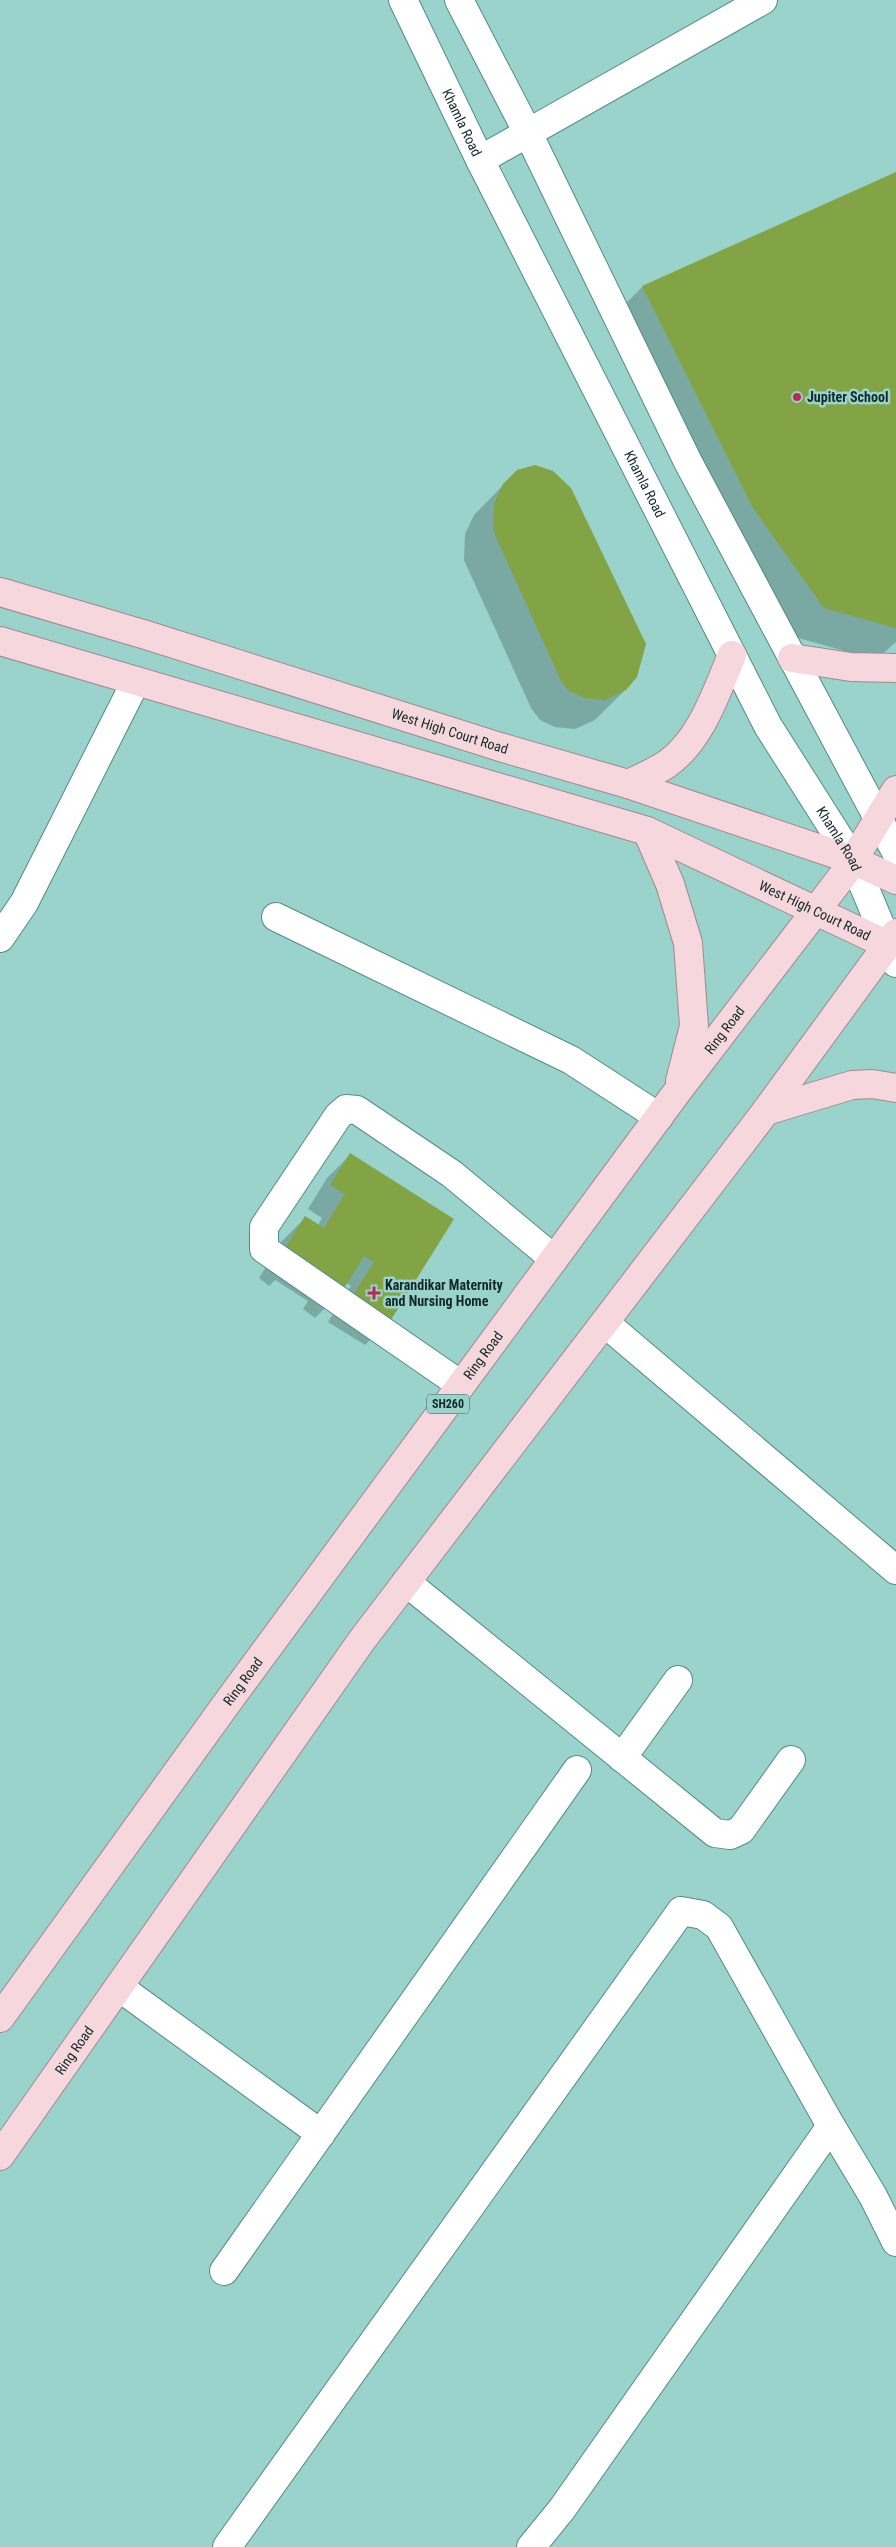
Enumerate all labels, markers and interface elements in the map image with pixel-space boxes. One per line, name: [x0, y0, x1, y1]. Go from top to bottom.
street label: Khamla Road: [439, 86, 485, 159]
place label: Jupiter School: [807, 389, 888, 405]
marker: Jupiter School: [791, 391, 803, 403]
street label: Khamla Road: [621, 448, 668, 520]
street label: West High Court Road: [390, 705, 510, 757]
street label: Khamla Road: [813, 804, 865, 873]
street label: West High Court Road: [757, 877, 873, 944]
street label: Ring Road: [701, 1003, 748, 1057]
place label: Karandikar Maternity and Nursing Home: [385, 1277, 503, 1309]
marker: Karandikar Maternity and Nursing Home: [367, 1286, 381, 1300]
street label: Ring Road: [460, 1328, 506, 1383]
road number: SH260: [427, 1395, 469, 1414]
street label: Ring Road: [220, 1654, 266, 1709]
street label: Ring Road: [52, 2023, 97, 2078]

